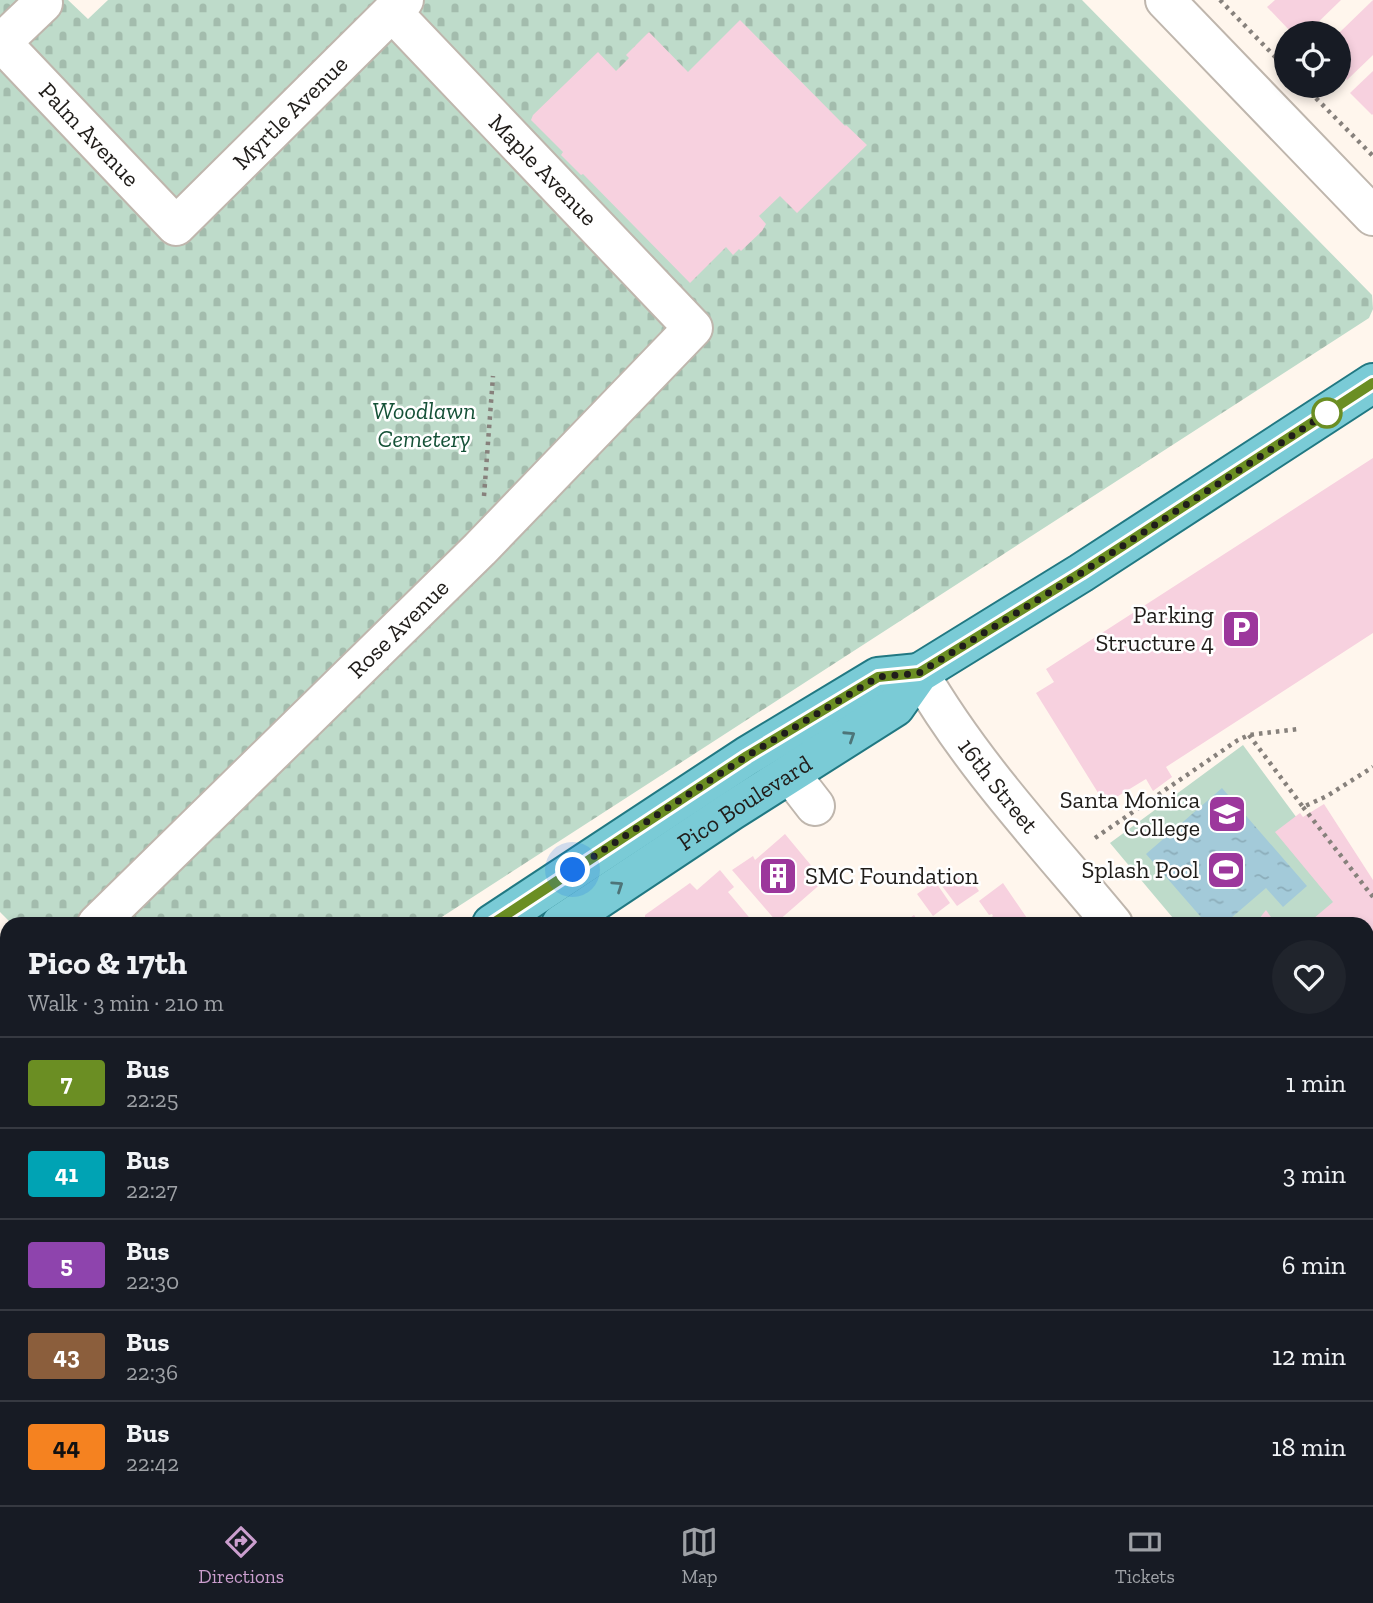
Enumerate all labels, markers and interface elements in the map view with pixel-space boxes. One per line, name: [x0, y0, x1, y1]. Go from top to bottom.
map controls: [1274, 21, 1351, 98]
button: locate: [1274, 21, 1351, 98]
street label: Myrtle Avenue: [227, 49, 354, 175]
street label: Palm Avenue: [33, 76, 146, 193]
street label: Maple Avenue: [483, 108, 604, 232]
park label: Woodlawn Cemetery: [372, 396, 476, 453]
unlabelled marker: [1312, 398, 1342, 428]
street label: Rose Avenue: [342, 573, 455, 684]
place label: Parking Structure 4: [1096, 600, 1214, 657]
parking icon: Parking Structure 4: [1220, 608, 1262, 650]
one-way arrow: [842, 732, 855, 744]
street label: 16th Street: [952, 733, 1045, 839]
street label: Pico Boulevard: [672, 749, 817, 856]
place label: Santa Monica College: [1060, 785, 1200, 842]
school or university icon: Santa Monica College: [1206, 793, 1248, 835]
sports icon: Splash Pool: [1205, 849, 1247, 891]
your location: [555, 852, 590, 887]
building icon: SMC Foundation: [757, 855, 799, 897]
place label: Splash Pool: [1082, 855, 1199, 884]
place label: SMC Foundation: [805, 861, 979, 890]
one-way arrow: [610, 882, 623, 894]
button: heart: [1272, 940, 1346, 1014]
text: Pico & 17th: [28, 943, 187, 982]
text: Walk · 3 min · 210 m: [28, 989, 224, 1017]
text: Bus: [126, 1053, 169, 1085]
text: 1 min: [1285, 1067, 1346, 1099]
text: 7: [61, 1068, 72, 1097]
text: 22:25: [126, 1085, 178, 1113]
text: Bus: [126, 1144, 169, 1176]
text: 3 min: [1283, 1158, 1346, 1190]
text: 41: [55, 1159, 78, 1188]
text: 22:27: [126, 1176, 178, 1204]
text: Bus: [126, 1235, 169, 1267]
text: 6 min: [1282, 1249, 1346, 1281]
text: 5: [60, 1250, 73, 1279]
text: 22:30: [126, 1267, 179, 1295]
text: Bus: [126, 1326, 169, 1358]
text: 12 min: [1272, 1340, 1346, 1372]
text: 43: [53, 1341, 80, 1370]
text: 22:36: [126, 1358, 178, 1386]
text: Bus: [126, 1417, 169, 1449]
text: 18 min: [1271, 1431, 1346, 1463]
text: 44: [53, 1432, 80, 1461]
text: 22:42: [126, 1449, 179, 1477]
tab: Directions: [198, 1523, 284, 1588]
tab: Map: [680, 1523, 718, 1588]
tab: Tickets: [1115, 1523, 1175, 1588]

